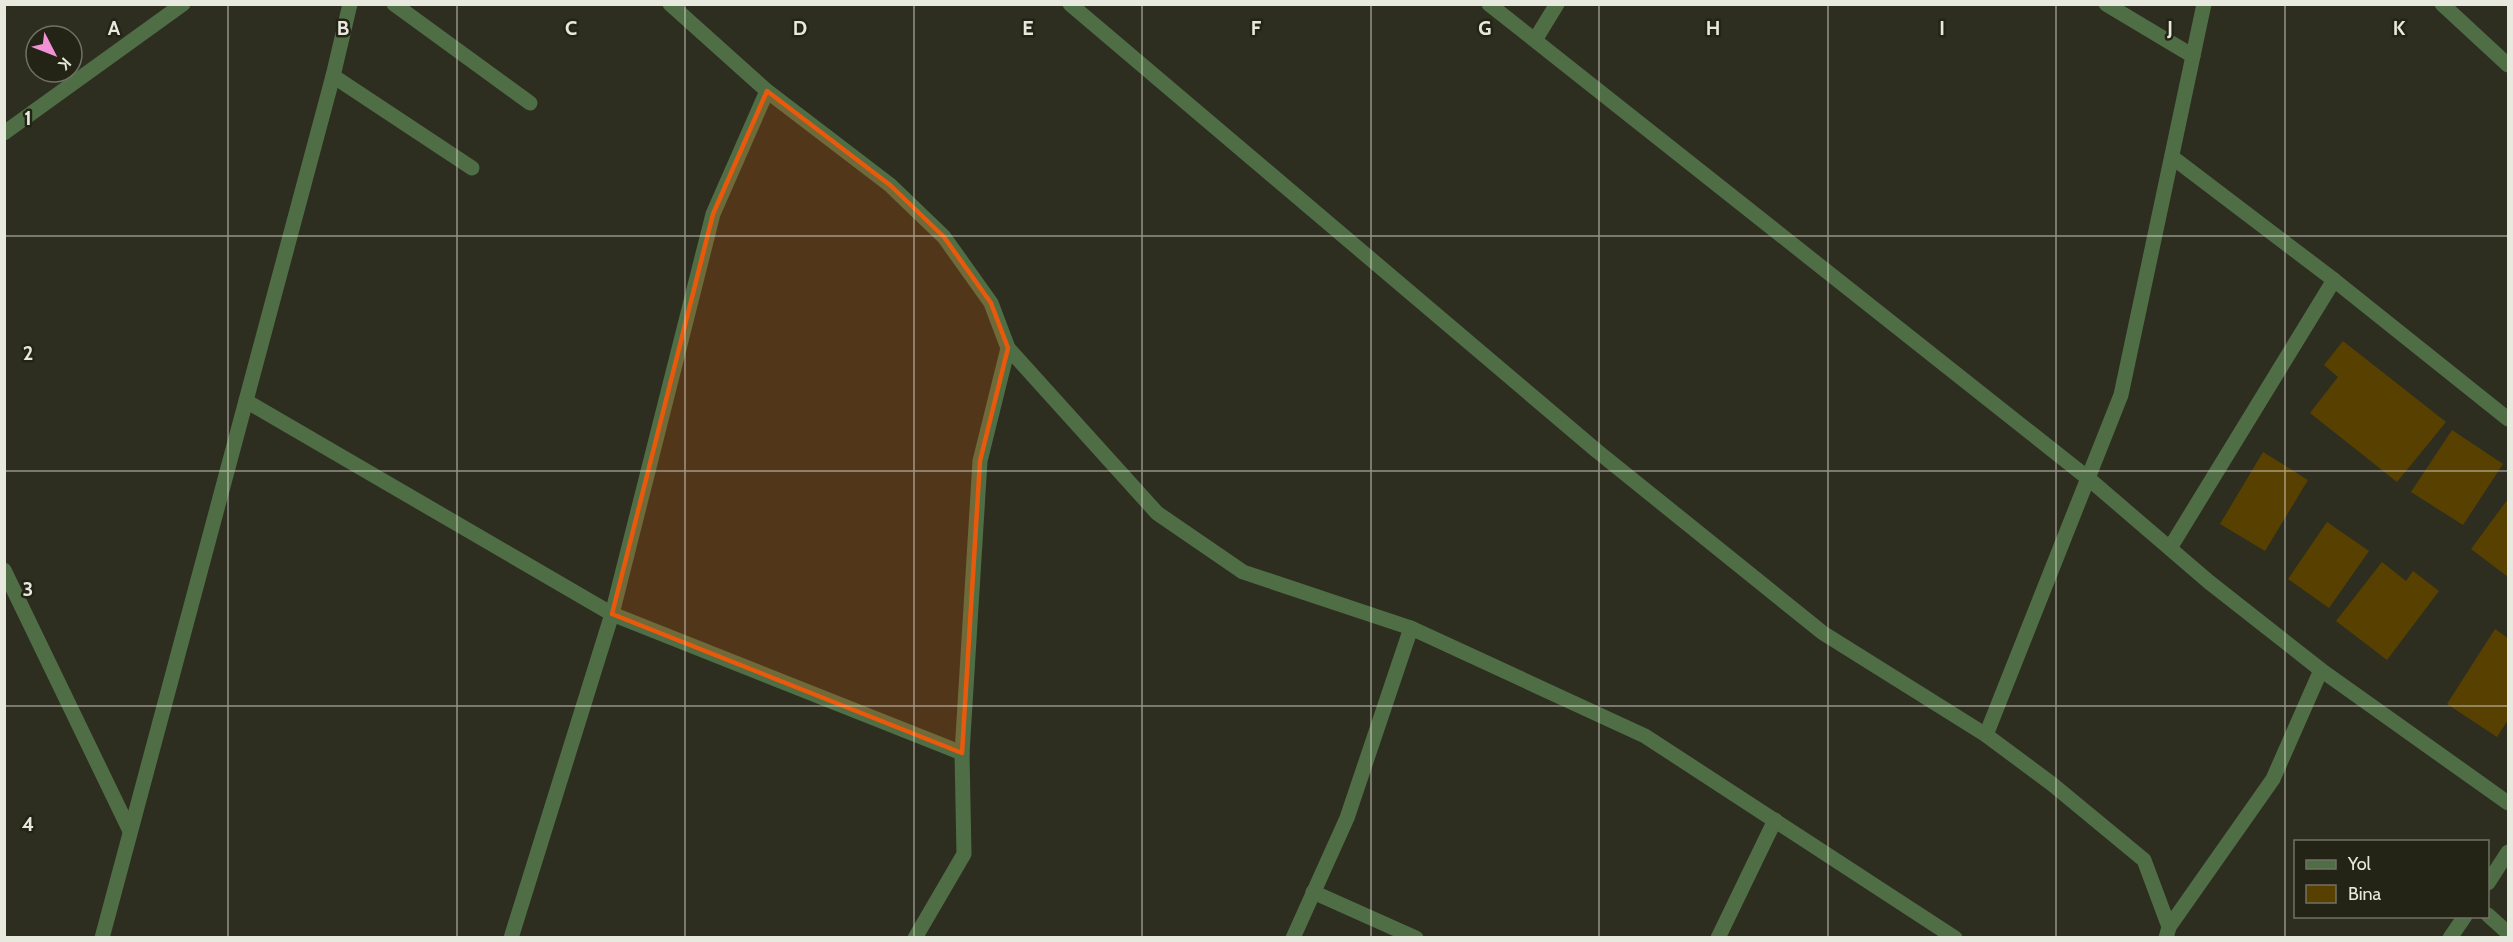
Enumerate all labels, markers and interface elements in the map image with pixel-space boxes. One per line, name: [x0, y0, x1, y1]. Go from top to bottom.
text: A: [108, 16, 121, 40]
text: B: [337, 16, 349, 40]
text: C: [565, 16, 577, 40]
text: D: [793, 16, 807, 40]
text: E: [1022, 16, 1034, 40]
text: F: [1251, 16, 1262, 40]
text: G: [1478, 16, 1492, 40]
text: H: [1706, 16, 1720, 40]
text: I: [1939, 16, 1945, 40]
text: J: [2166, 16, 2173, 40]
text: K: [2393, 16, 2406, 40]
north arrow: [24, 24, 84, 84]
text: K: [54, 54, 75, 74]
text: 1: [24, 106, 32, 130]
text: 2: [23, 341, 33, 365]
text: 3: [23, 577, 33, 601]
text: 4: [22, 812, 34, 836]
legend: [2294, 840, 2489, 918]
text: Yol: [2347, 853, 2372, 875]
text: Bina: [2348, 883, 2382, 905]

